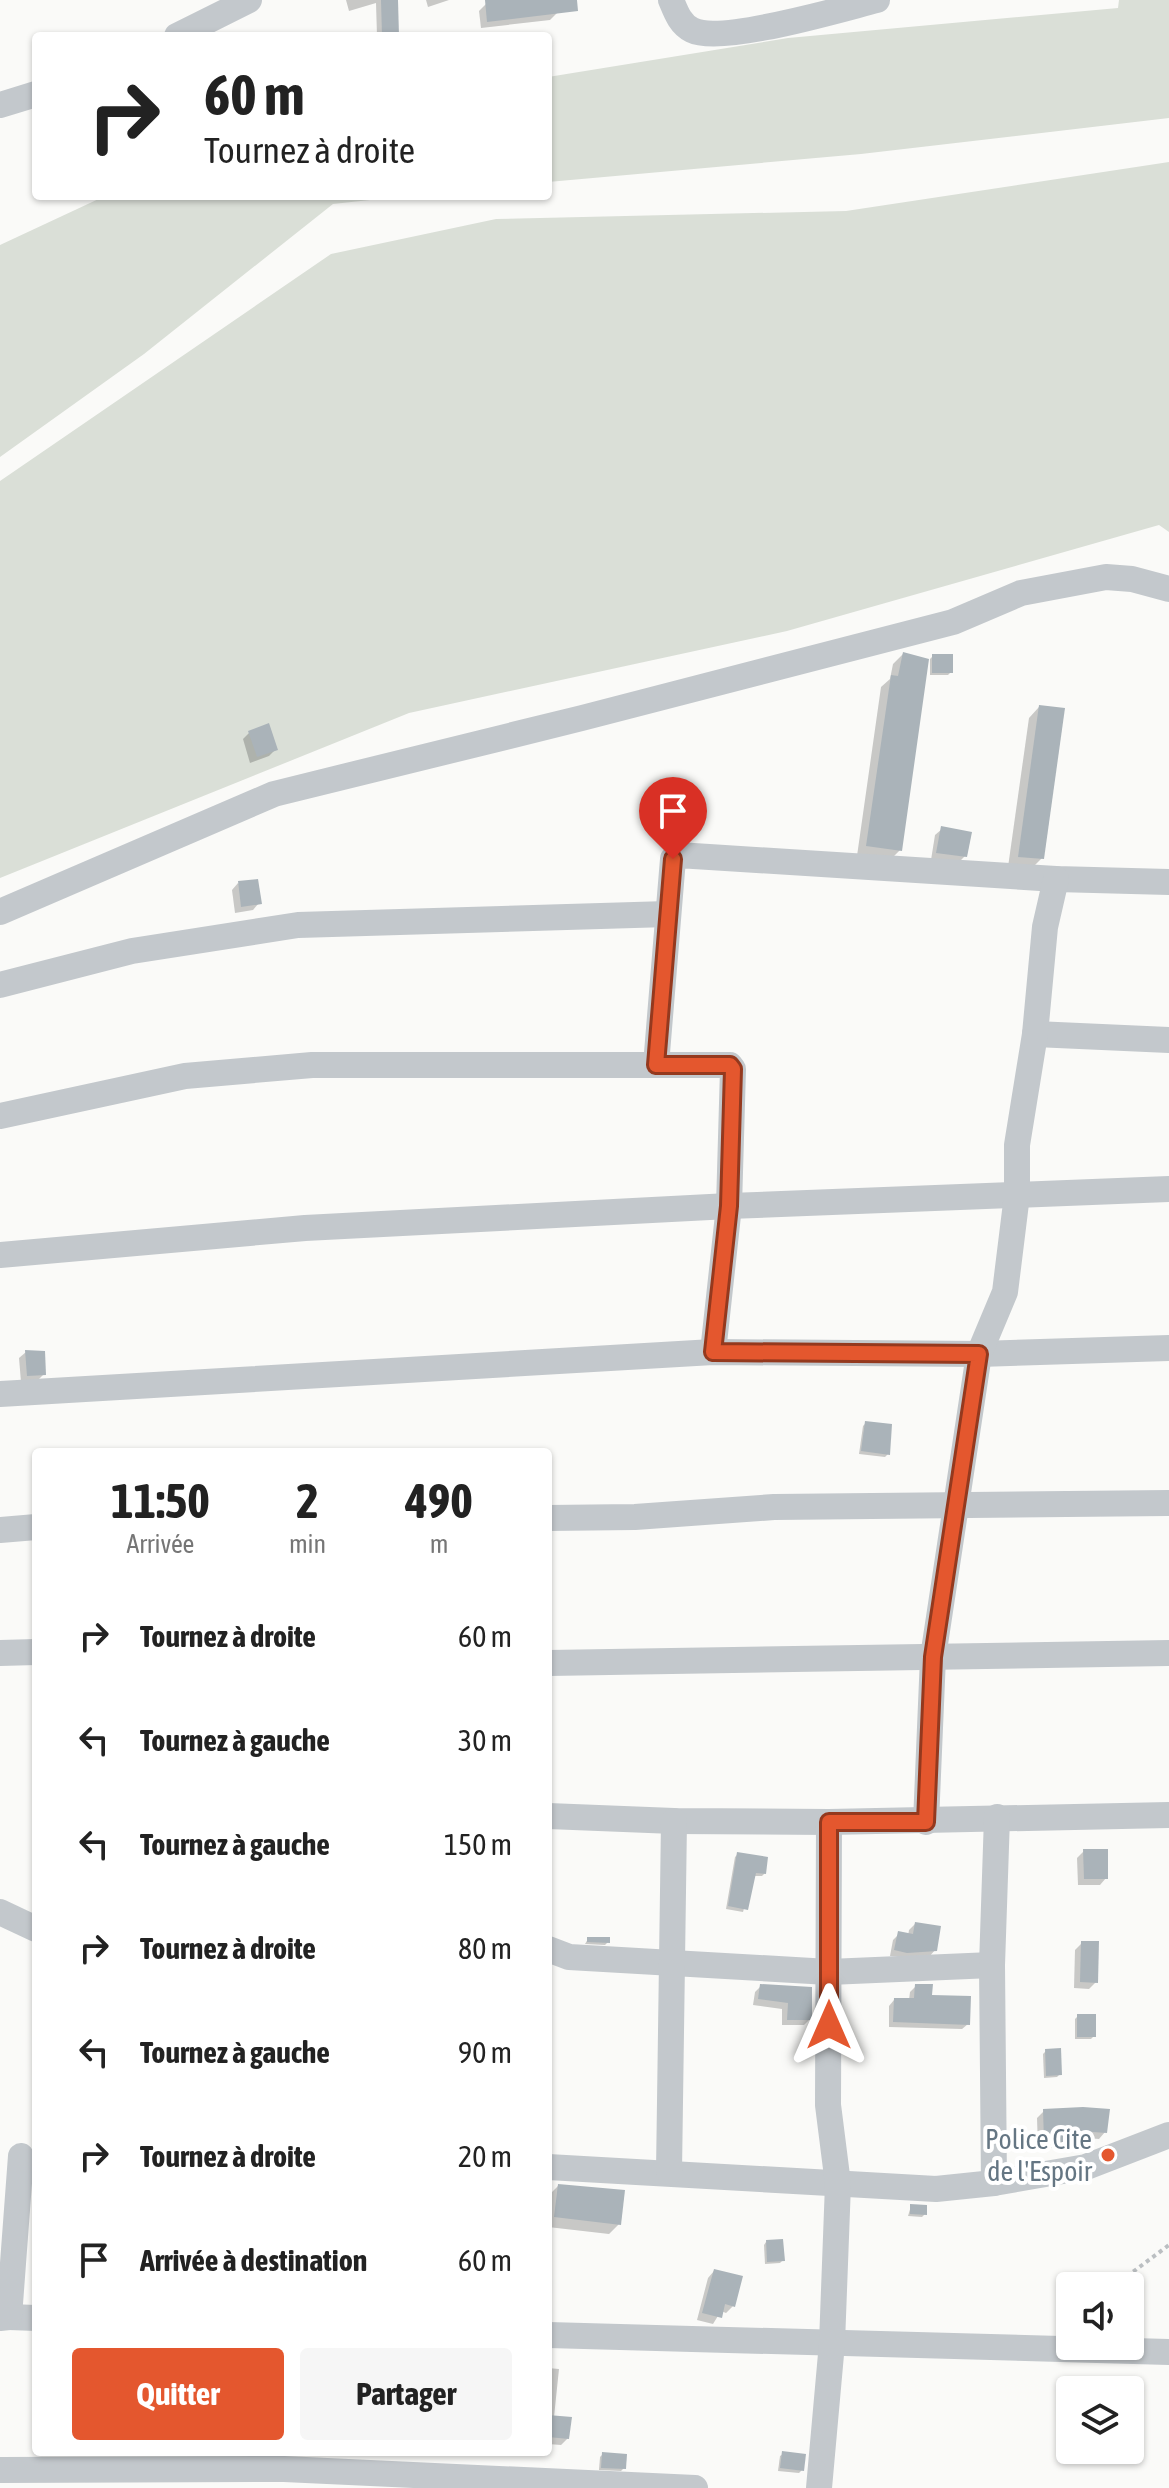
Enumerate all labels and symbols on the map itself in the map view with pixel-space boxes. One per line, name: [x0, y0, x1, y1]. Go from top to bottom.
pin: [639, 777, 707, 859]
position arrow: [787, 1983, 871, 2067]
place label: Police Cite de l'Espoir: [985, 2123, 1093, 2187]
marker: Police Cite de l'Espoir: [1099, 2146, 1117, 2164]

